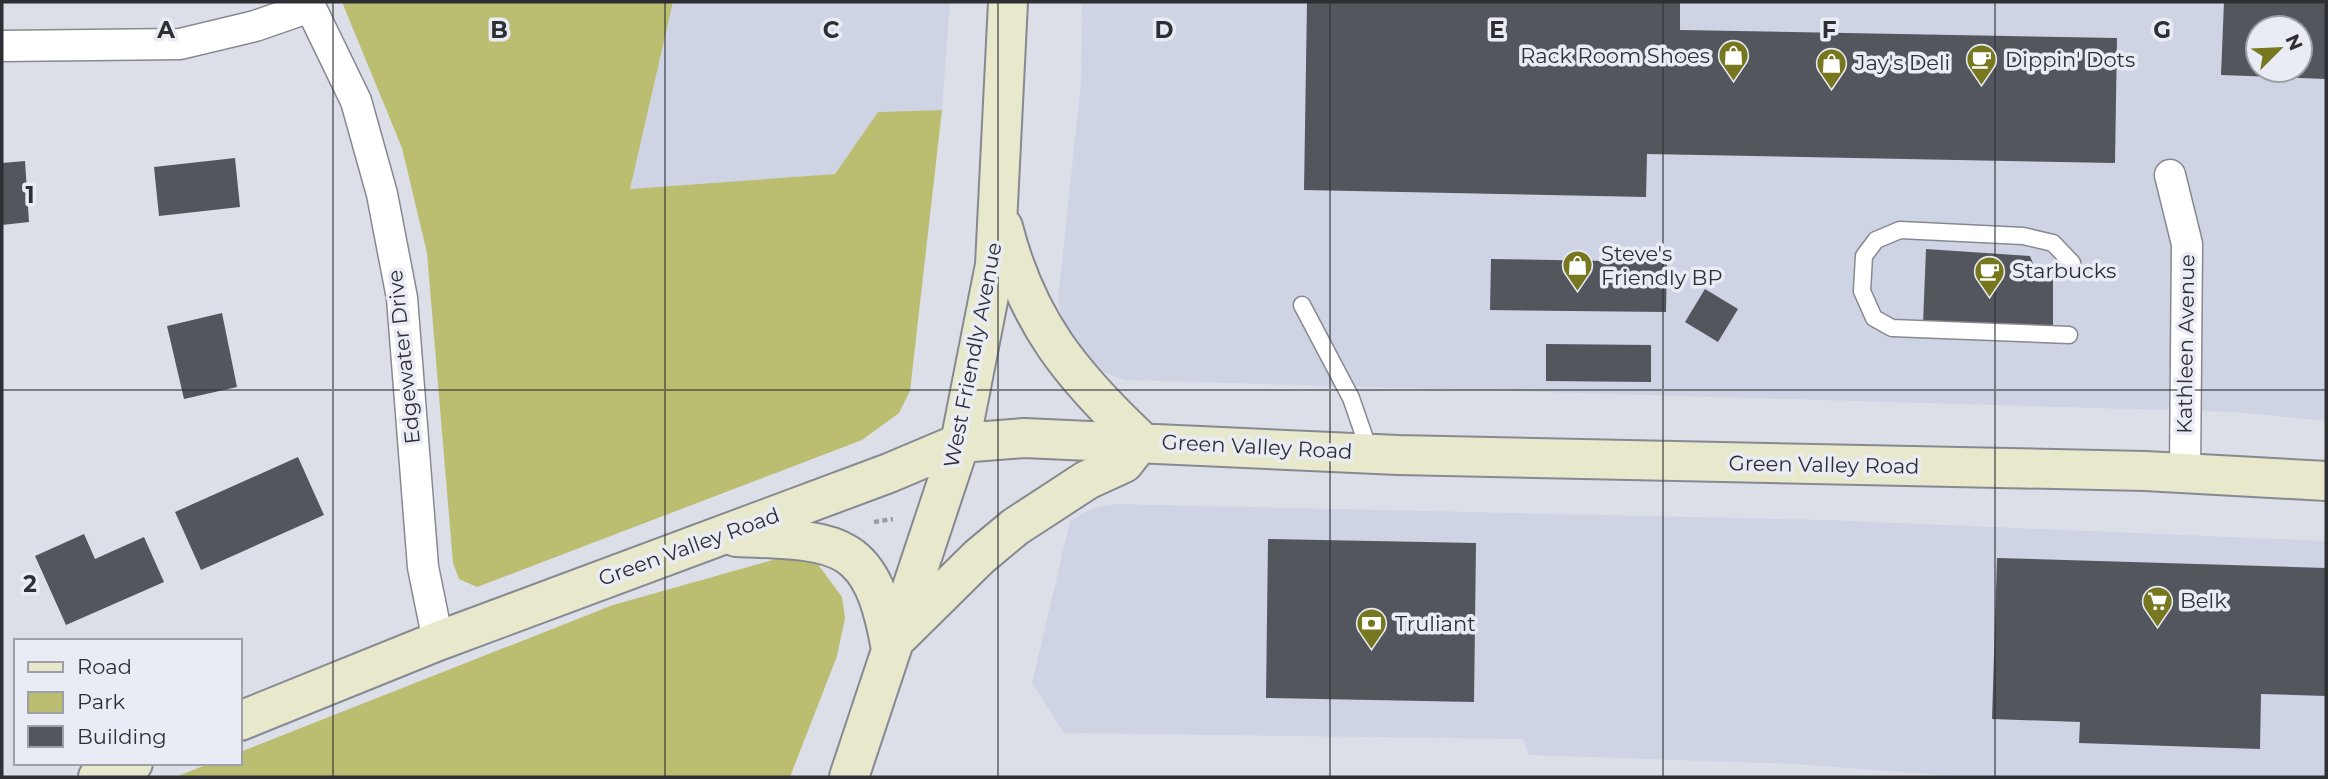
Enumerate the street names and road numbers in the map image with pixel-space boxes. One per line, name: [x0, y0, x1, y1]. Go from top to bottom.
street label: West Friendly Avenue: [938, 240, 1007, 470]
street label: Kathleen Avenue: [2171, 254, 2200, 434]
street label: Edgewater Drive: [382, 269, 425, 445]
street label: Green Valley Road: [1161, 429, 1353, 464]
street label: Green Valley Road: [1728, 450, 1920, 479]
street label: Green Valley Road: [595, 502, 783, 591]

